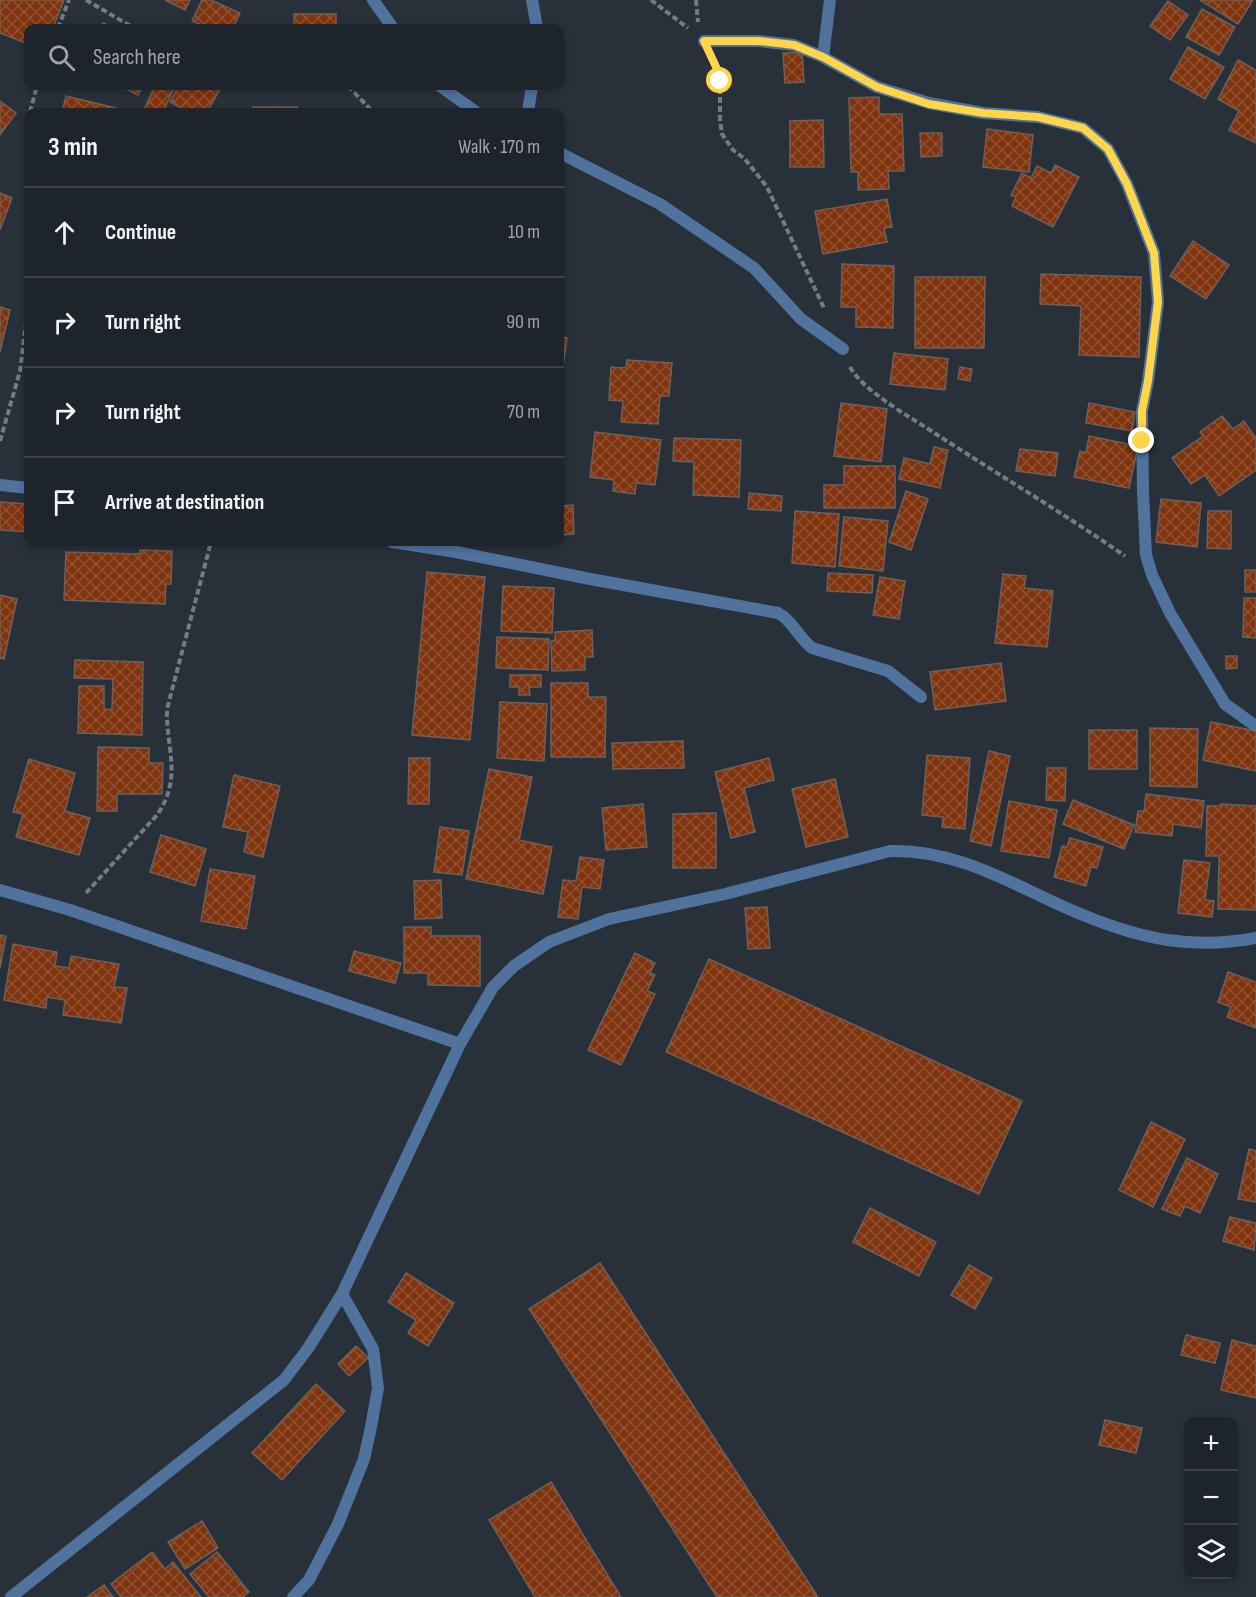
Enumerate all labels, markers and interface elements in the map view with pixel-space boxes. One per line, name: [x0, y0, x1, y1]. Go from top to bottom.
search box: [24, 24, 564, 90]
icon: search: [45, 41, 78, 74]
text: Search here: [93, 44, 180, 71]
route start: [706, 67, 732, 93]
text: 3 min: [48, 132, 98, 163]
text: Walk · 170 m: [458, 135, 540, 159]
icon: ahead: [48, 216, 81, 249]
text: Continue: [105, 219, 176, 246]
text: 10 m: [508, 220, 540, 244]
icon: right: [48, 306, 81, 339]
text: Turn right: [105, 309, 181, 336]
text: 90 m: [506, 310, 540, 334]
icon: right: [48, 396, 81, 429]
text: Turn right: [105, 399, 181, 426]
text: 70 m: [507, 400, 540, 424]
route end: [1128, 427, 1154, 453]
icon: arrive: [48, 486, 81, 519]
text: Arrive at destination: [105, 489, 264, 516]
map controls: [1184, 1417, 1238, 1579]
button: +: [1184, 1417, 1238, 1471]
button: −: [1184, 1471, 1238, 1525]
button: layers: [1184, 1525, 1238, 1579]

